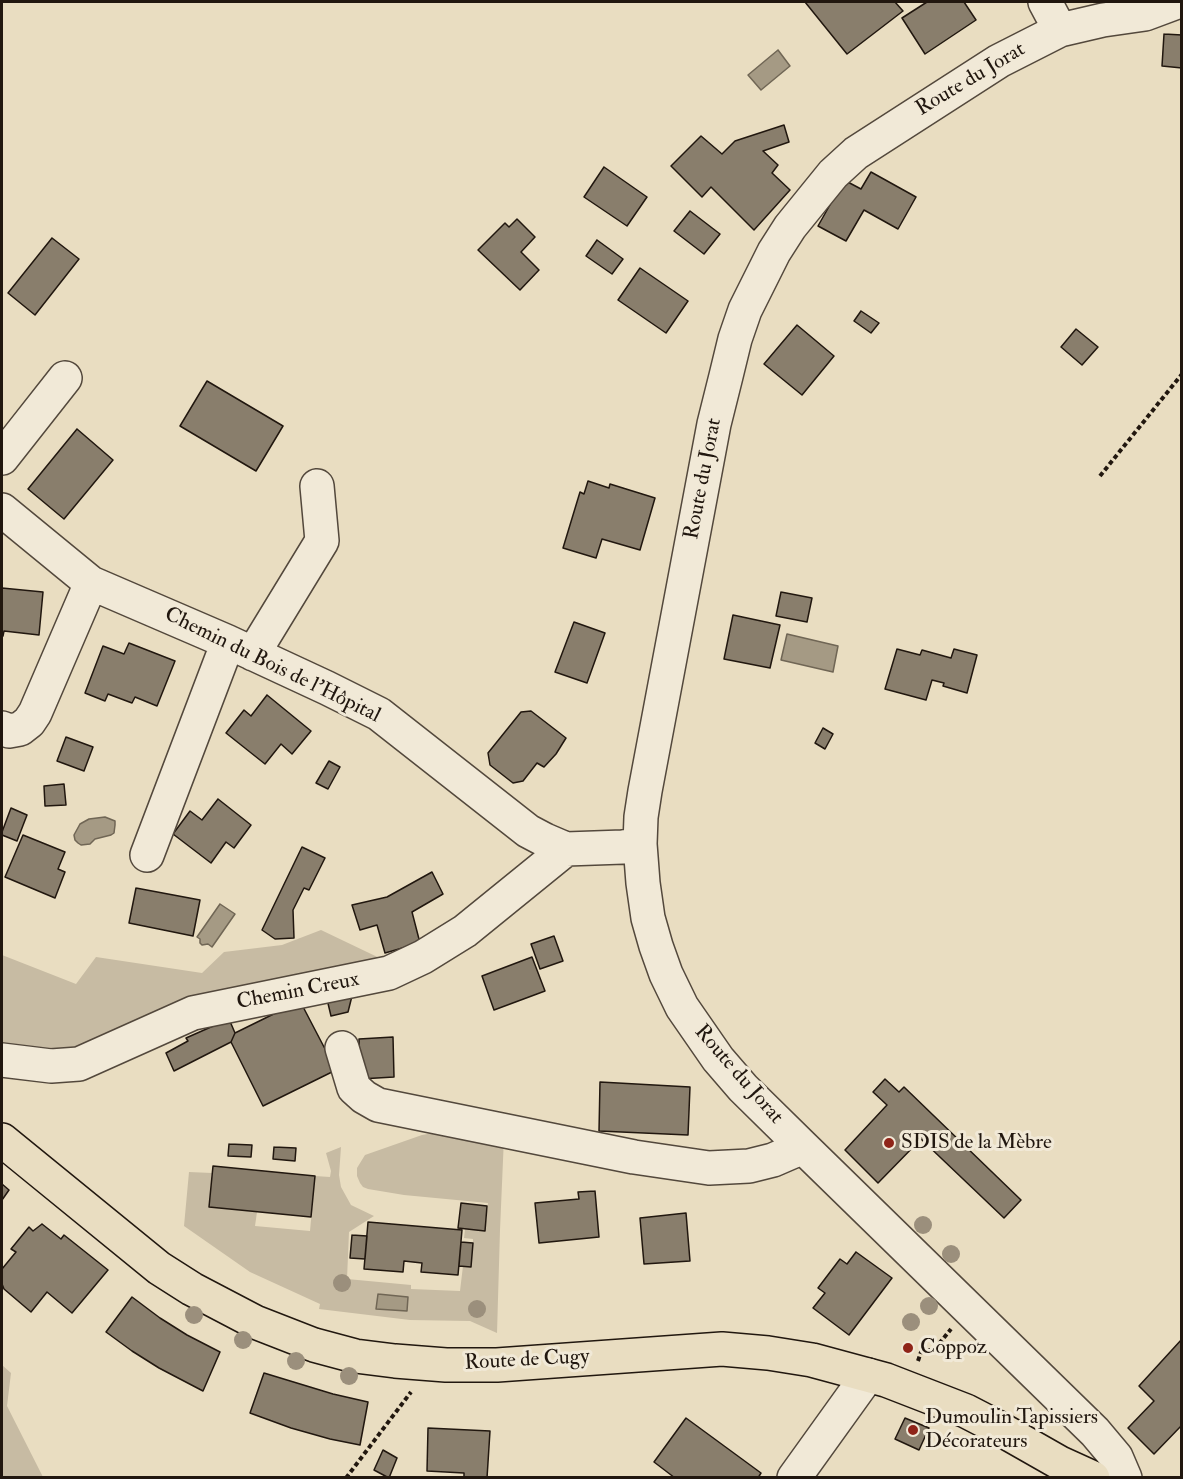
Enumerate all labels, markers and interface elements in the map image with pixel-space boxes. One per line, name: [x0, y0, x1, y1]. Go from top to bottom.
street label: Route du Jorat: [912, 38, 1030, 122]
street label: Route du Jorat: [680, 416, 728, 542]
street label: Chemin du Bois de l'Hôpital: [160, 603, 384, 729]
street label: Chemin Creux: [235, 968, 361, 1016]
street label: Route du Jorat: [688, 1020, 788, 1130]
place label: SDIS de la Mèbre: [901, 1130, 1052, 1156]
marker: SDIS de la Mèbre: [882, 1136, 896, 1150]
place label: Coppoz: [920, 1335, 987, 1361]
marker: Coppoz: [901, 1341, 915, 1355]
street label: Route de Cugy: [464, 1345, 590, 1377]
place label: Dumoulin Tapissiers Décorateurs: [925, 1405, 1098, 1455]
marker: Dumoulin Tapissiers Décorateurs: [906, 1423, 920, 1437]

